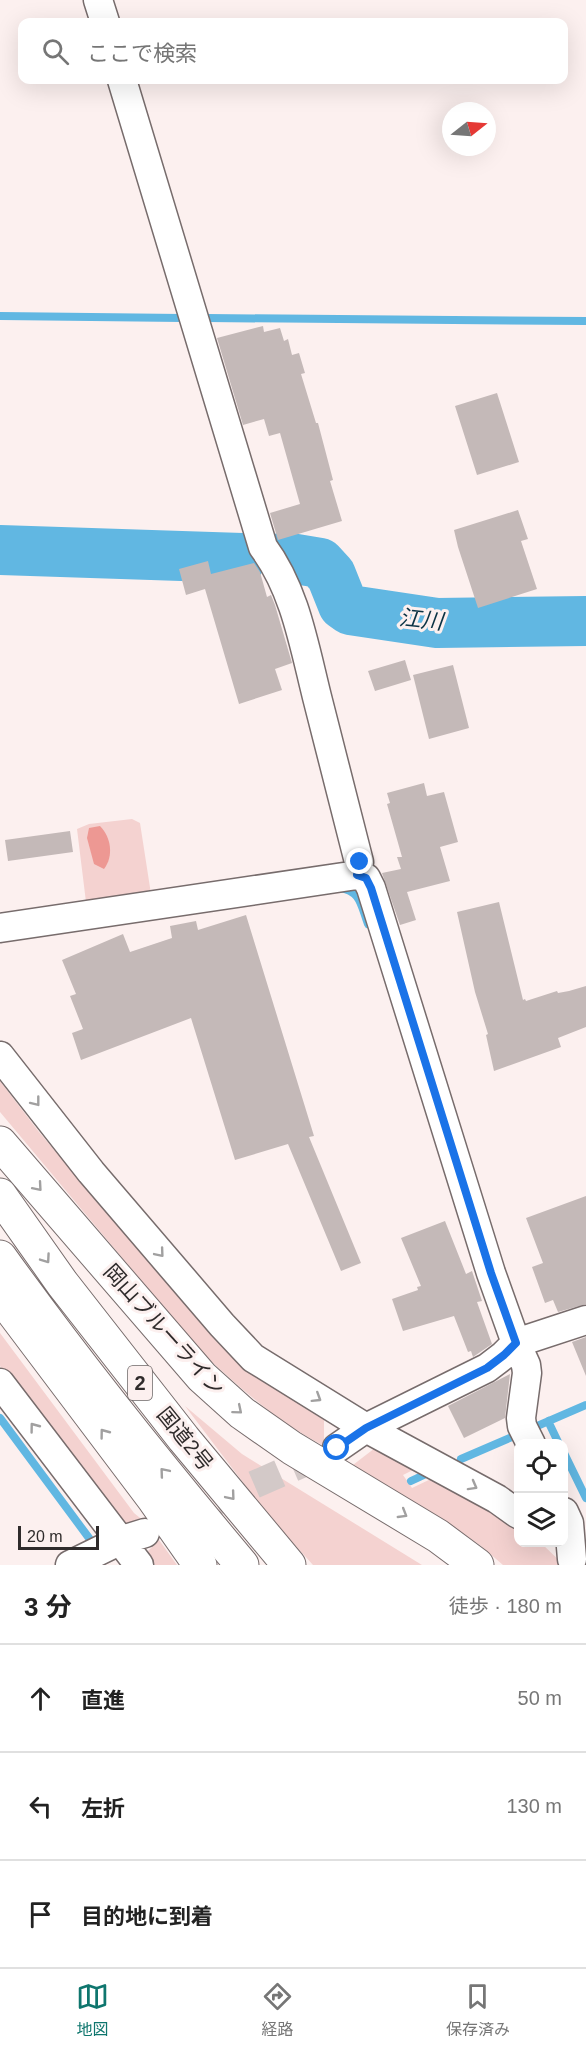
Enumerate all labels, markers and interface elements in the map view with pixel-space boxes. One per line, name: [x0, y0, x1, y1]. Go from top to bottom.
search box: [18, 18, 568, 84]
icon: search: [39, 35, 72, 68]
text: ここで検索: [87, 41, 197, 66]
north arrow: [442, 102, 496, 156]
water label: 江川: [398, 605, 446, 634]
route end: [346, 848, 372, 874]
one-way arrow: [29, 1095, 40, 1106]
one-way arrow: [31, 1180, 42, 1191]
one-way arrow: [153, 1246, 164, 1257]
one-way arrow: [39, 1253, 50, 1264]
street label: 岡山ブルーライン: [100, 1260, 229, 1400]
road number: 2: [128, 1366, 152, 1400]
one-way arrow: [311, 1390, 321, 1402]
street label: 国道2号: [153, 1402, 218, 1475]
one-way arrow: [231, 1403, 242, 1414]
one-way arrow: [30, 1423, 41, 1434]
one-way arrow: [100, 1429, 111, 1440]
route start: [323, 1434, 349, 1460]
map controls: [514, 1439, 568, 1547]
button: locate: [514, 1439, 568, 1493]
one-way arrow: [160, 1468, 171, 1479]
one-way arrow: [467, 1479, 477, 1490]
one-way arrow: [223, 1489, 234, 1500]
button: layers: [514, 1493, 568, 1547]
one-way arrow: [397, 1507, 407, 1519]
scale bar: [18, 1523, 99, 1550]
text: 20 m: [27, 1528, 63, 1545]
text: 3 分: [24, 1592, 72, 1622]
text: 徒歩 · 180 m: [449, 1595, 562, 1617]
icon: ahead: [24, 1682, 57, 1715]
text: 50 m: [518, 1687, 562, 1709]
text: 直進: [81, 1688, 125, 1713]
icon: left: [24, 1790, 57, 1823]
text: 130 m: [506, 1795, 562, 1817]
text: 左折: [81, 1796, 125, 1821]
icon: arrive: [24, 1898, 57, 1931]
text: 目的地に到着: [81, 1904, 213, 1929]
tab: 地図: [76, 1980, 109, 2040]
tab: 経路: [261, 1980, 294, 2040]
tab: 保存済み: [446, 1980, 510, 2040]

